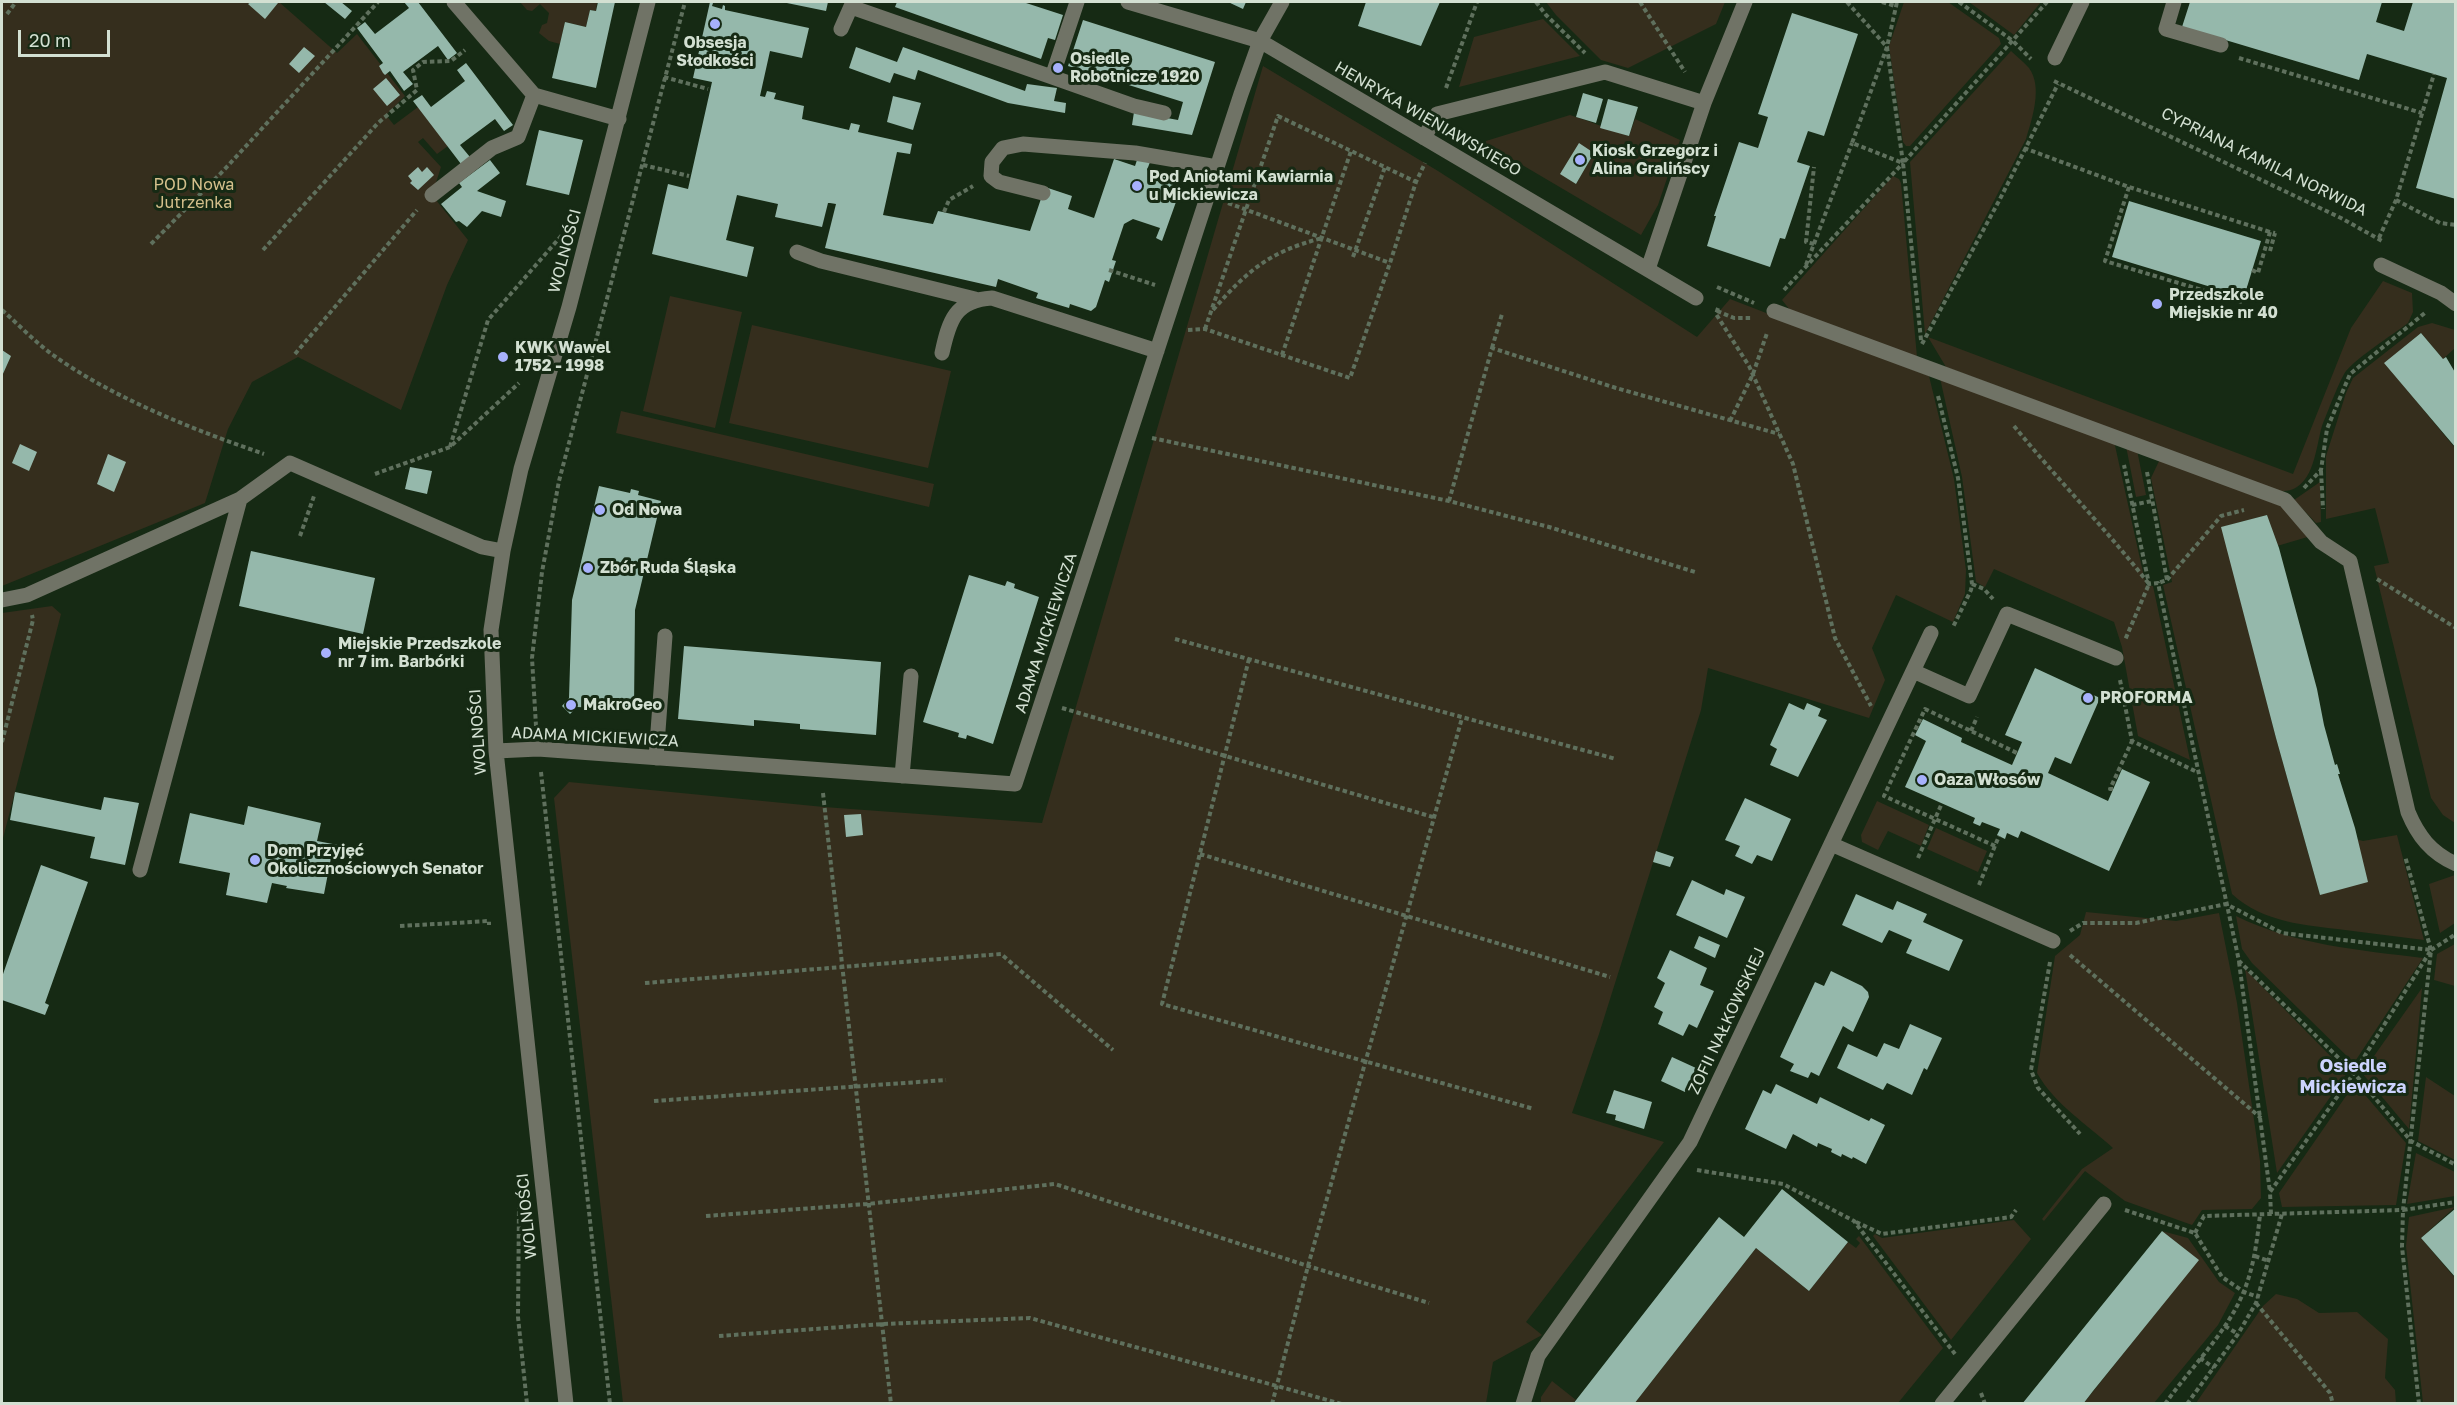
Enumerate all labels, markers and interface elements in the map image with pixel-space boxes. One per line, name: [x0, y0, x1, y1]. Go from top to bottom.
marker: Obsesja Słodkości: [708, 17, 722, 31]
scale bar: [21, 18, 112, 56]
text: 20 m: [29, 29, 71, 51]
place label: Obsesja Słodkości: [676, 33, 754, 71]
place label: Osiedle Robotnicze 1920: [1070, 49, 1200, 87]
street label: HENRYKA WIENIAWSKIEGO: [1331, 58, 1525, 180]
marker: Osiedle Robotnicze 1920: [1051, 61, 1065, 75]
street label: CYPRIANA KAMILA NORWIDA: [2158, 104, 2370, 220]
place label: Kiosk Grzegorz i Alina Gralińscy: [1592, 141, 1718, 179]
marker: Kiosk Grzegorz i Alina Gralińscy: [1573, 153, 1587, 167]
place label: Pod Aniołami Kawiarnia u Mickiewicza: [1149, 167, 1333, 205]
park label: POD Nowa Jutrzenka: [154, 175, 234, 213]
marker: Pod Aniołami Kawiarnia u Mickiewicza: [1130, 179, 1144, 193]
street label: WOLNOŚCI: [545, 207, 585, 295]
place label: Przedszkole Miejskie nr 40: [2169, 285, 2278, 323]
marker: Przedszkole Miejskie nr 40: [2150, 297, 2164, 311]
place label: KWK Wawel 1752 - 1998: [515, 338, 611, 376]
marker: KWK Wawel 1752 - 1998: [496, 350, 510, 364]
place label: Od Nowa: [612, 500, 682, 520]
marker: Od Nowa: [593, 503, 607, 517]
street label: ADAMA MICKIEWICZA: [1011, 550, 1081, 716]
place label: Zbór Ruda Śląska: [600, 558, 736, 578]
marker: Zbór Ruda Śląska: [581, 561, 595, 575]
place label: Miejskie Przedszkole nr 7 im. Barbórki: [338, 634, 501, 672]
marker: Miejskie Przedszkole nr 7 im. Barbórki: [319, 646, 333, 660]
street label: WOLNOŚCI: [465, 688, 491, 776]
place label: PROFORMA: [2100, 688, 2193, 708]
marker: PROFORMA: [2081, 691, 2095, 705]
place label: MakroGeo: [583, 695, 662, 715]
marker: MakroGeo: [564, 698, 578, 712]
street label: ADAMA MICKIEWICZA: [511, 723, 679, 751]
place label: Oaza Włosów: [1934, 770, 2040, 790]
marker: Oaza Włosów: [1915, 773, 1929, 787]
place label: Dom Przyjęć Okolicznościowych Senator: [267, 841, 483, 879]
marker: Dom Przyjęć Okolicznościowych Senator: [248, 853, 262, 867]
street label: ZOFII NAŁKOWSKIEJ: [1685, 945, 1769, 1097]
district label: Osiedle Mickiewicza: [2299, 1055, 2407, 1098]
street label: WOLNOŚCI: [513, 1172, 541, 1260]

